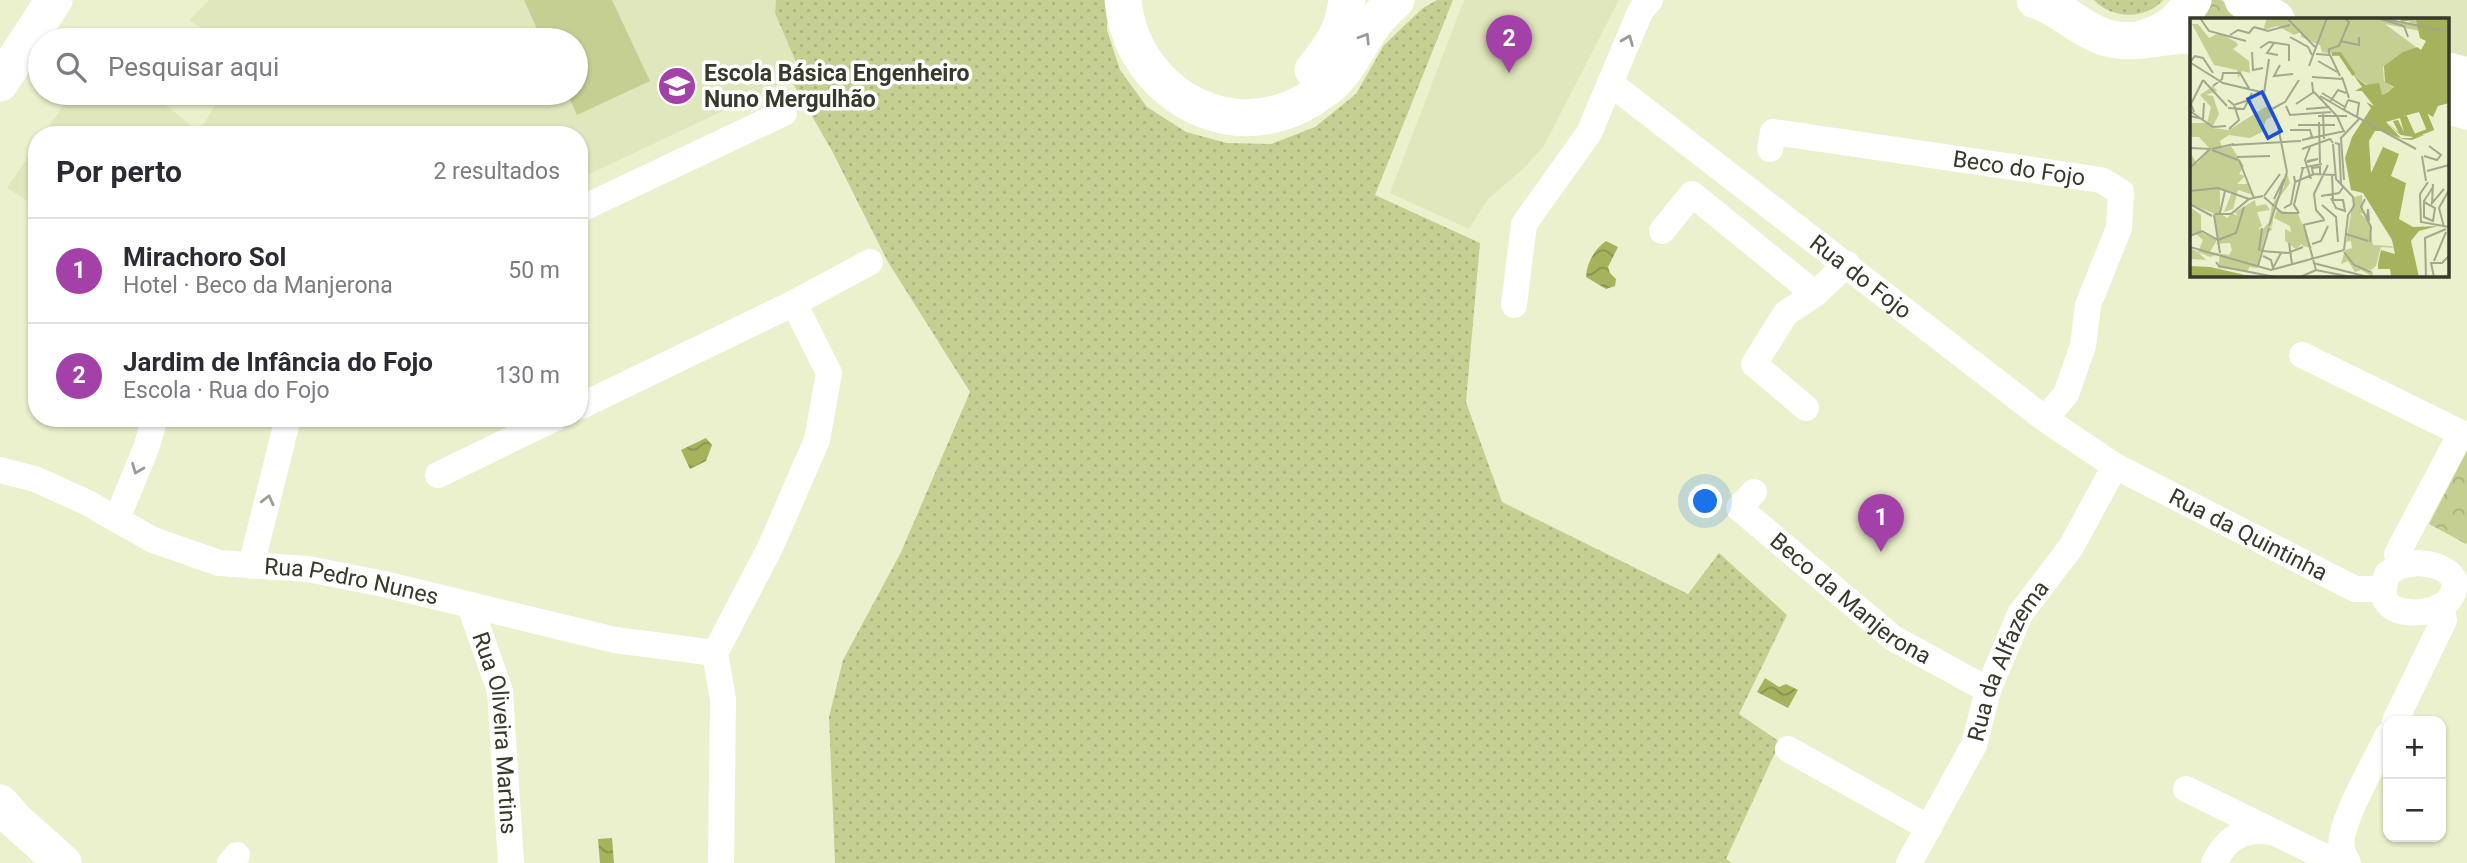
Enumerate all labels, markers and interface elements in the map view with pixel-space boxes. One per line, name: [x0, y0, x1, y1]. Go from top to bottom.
pin: 2: [1486, 15, 1532, 73]
inset map: [2190, 18, 2450, 276]
search box: [28, 28, 588, 105]
one-way arrow: [1356, 32, 1369, 45]
one-way arrow: [1620, 35, 1634, 47]
icon: search: [52, 48, 90, 86]
text: Pesquisar aqui: [108, 52, 279, 82]
place label: Escola Básica Engenheiro Nuno Mergulhão: [704, 60, 969, 113]
school or university icon: Escola Básica Engenheiro Nuno Mergulhão: [656, 65, 698, 107]
street label: Beco do Fojo: [1951, 145, 2087, 192]
text: Por perto: [56, 154, 182, 189]
text: 2 resultados: [433, 158, 560, 185]
street label: Rua do Fojo: [1804, 229, 1917, 325]
text: Mirachoro Sol: [123, 242, 286, 272]
text: 1: [72, 257, 86, 284]
text: 50 m: [508, 257, 560, 284]
text: Hotel · Beco da Manjerona: [123, 272, 393, 299]
text: Jardim de Infância do Fojo: [123, 347, 433, 377]
text: 2: [72, 362, 86, 389]
text: 130 m: [495, 362, 560, 389]
text: Escola · Rua do Fojo: [123, 377, 330, 404]
one-way arrow: [132, 463, 146, 475]
street label: Rua da Quintinha: [2165, 483, 2332, 587]
your location: [1688, 484, 1722, 518]
one-way arrow: [260, 494, 274, 506]
pin: 1: [1858, 494, 1904, 552]
street label: Beco da Manjerona: [1765, 527, 1936, 670]
street label: Rua Pedro Nunes: [263, 553, 441, 611]
street label: Rua da Alfazema: [1963, 575, 2055, 744]
street label: Rua Oliveira Martins: [466, 628, 522, 835]
map controls: [2383, 716, 2446, 842]
button: +: [2383, 716, 2446, 779]
button: −: [2383, 779, 2446, 842]

